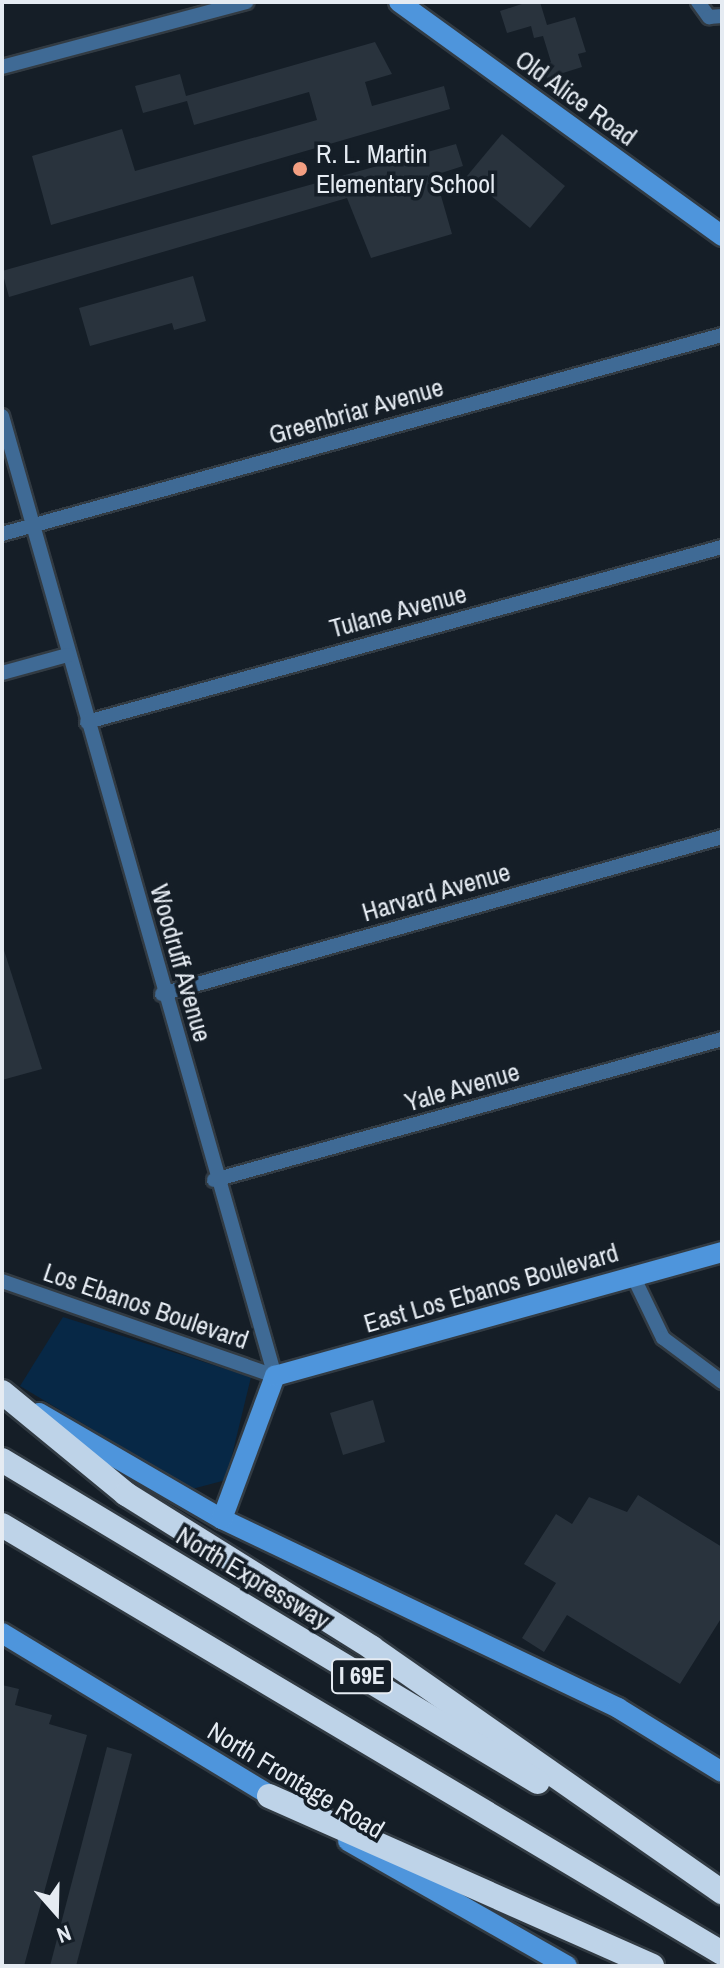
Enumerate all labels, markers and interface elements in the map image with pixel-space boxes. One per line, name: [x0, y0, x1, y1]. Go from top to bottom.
street label: Old Alice Road: [509, 43, 643, 153]
place label: R. L. Martin Elementary School: [316, 138, 495, 200]
marker: R. L. Martin Elementary School: [291, 160, 309, 178]
street label: Greenbriar Avenue: [265, 371, 447, 451]
street label: Tulane Avenue: [326, 578, 470, 644]
street label: Harvard Avenue: [358, 856, 514, 928]
street label: Woodruff Avenue: [143, 880, 219, 1046]
street label: Yale Avenue: [401, 1056, 523, 1118]
street label: East Los Ebanos Boulevard: [360, 1237, 622, 1339]
street label: Los Ebanos Boulevard: [40, 1256, 252, 1356]
street label: North Expressway: [171, 1520, 335, 1636]
road number: I 69E: [330, 1656, 394, 1696]
street label: North Frontage Road: [202, 1715, 390, 1845]
north arrow: [16, 1872, 96, 1952]
text: N: [53, 1918, 75, 1951]

